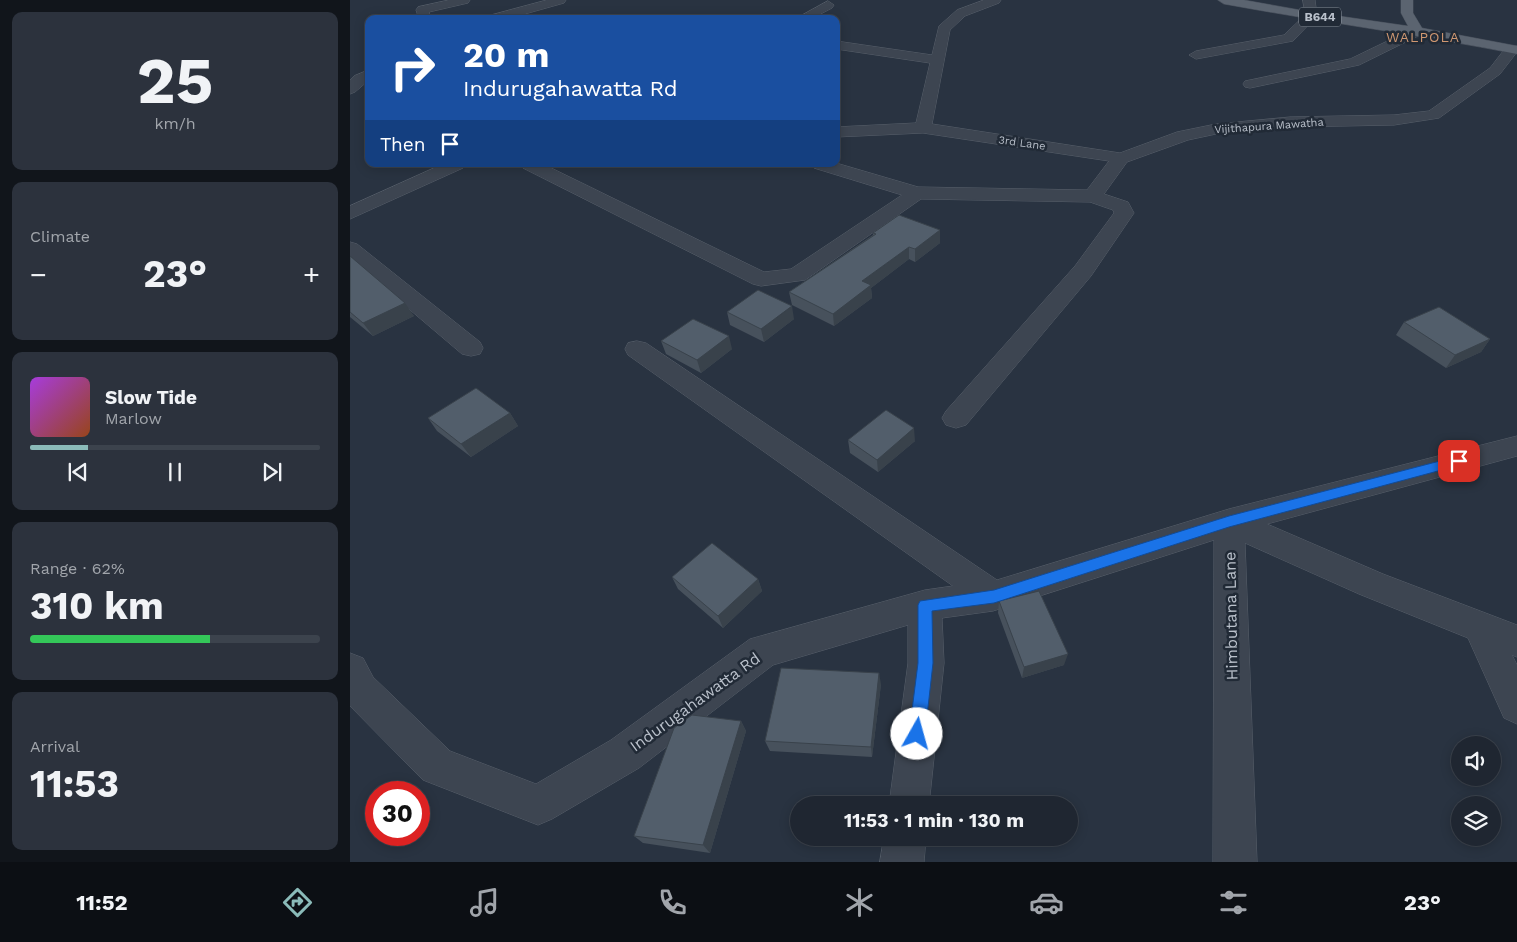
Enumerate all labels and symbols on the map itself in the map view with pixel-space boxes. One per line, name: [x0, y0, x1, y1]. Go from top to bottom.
road number: B644: [1299, 8, 1341, 26]
district label: WALPOLA: [1386, 29, 1460, 45]
street label: Vijithapura Mawatha: [1214, 116, 1324, 136]
street label: 3rd Lane: [998, 133, 1046, 153]
pin: [1438, 440, 1480, 482]
street label: Himbutana Lane: [1220, 551, 1242, 681]
street label: Indurugahawatta Rd: [626, 648, 764, 756]
position arrow: [890, 707, 942, 759]
speed limit sign: 30: [365, 781, 430, 846]

